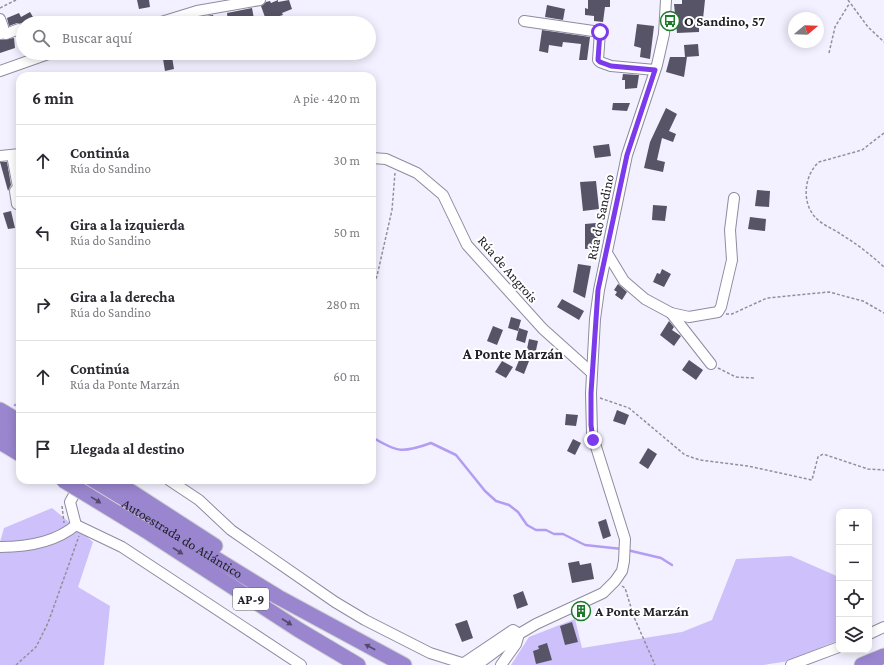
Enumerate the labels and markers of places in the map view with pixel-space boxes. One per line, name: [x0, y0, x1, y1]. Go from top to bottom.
bus stop icon: O Sandino, 57: [659, 10, 681, 32]
place label: O Sandino, 57: [684, 13, 765, 30]
building icon: A Ponte Marzán: [570, 600, 592, 622]
place label: A Ponte Marzán: [594, 603, 689, 619]

